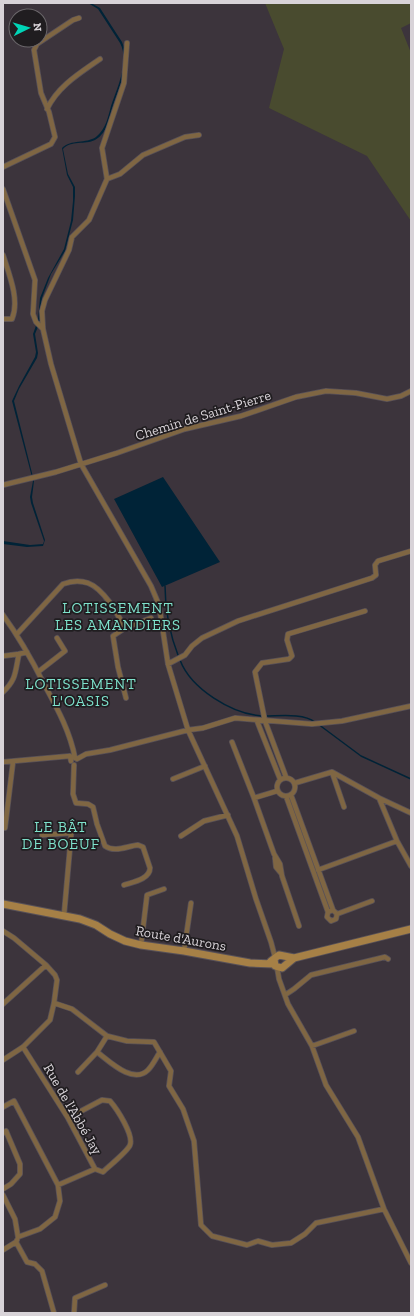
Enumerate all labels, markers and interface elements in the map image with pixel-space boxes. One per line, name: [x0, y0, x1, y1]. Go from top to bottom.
north arrow: [8, 8, 48, 48]
text: N: [31, 22, 44, 33]
street label: Chemin de Saint-Pierre: [133, 387, 273, 444]
district label: LOTISSEMENT LES AMANDIERS: [55, 599, 181, 634]
district label: LOTISSEMENT L'OASIS: [25, 675, 137, 710]
district label: LE BÂT DE BOEUF: [22, 818, 100, 853]
street label: Route d'Aurons: [134, 922, 228, 955]
street label: Rue de l'Abbé Jay: [40, 1061, 106, 1158]

